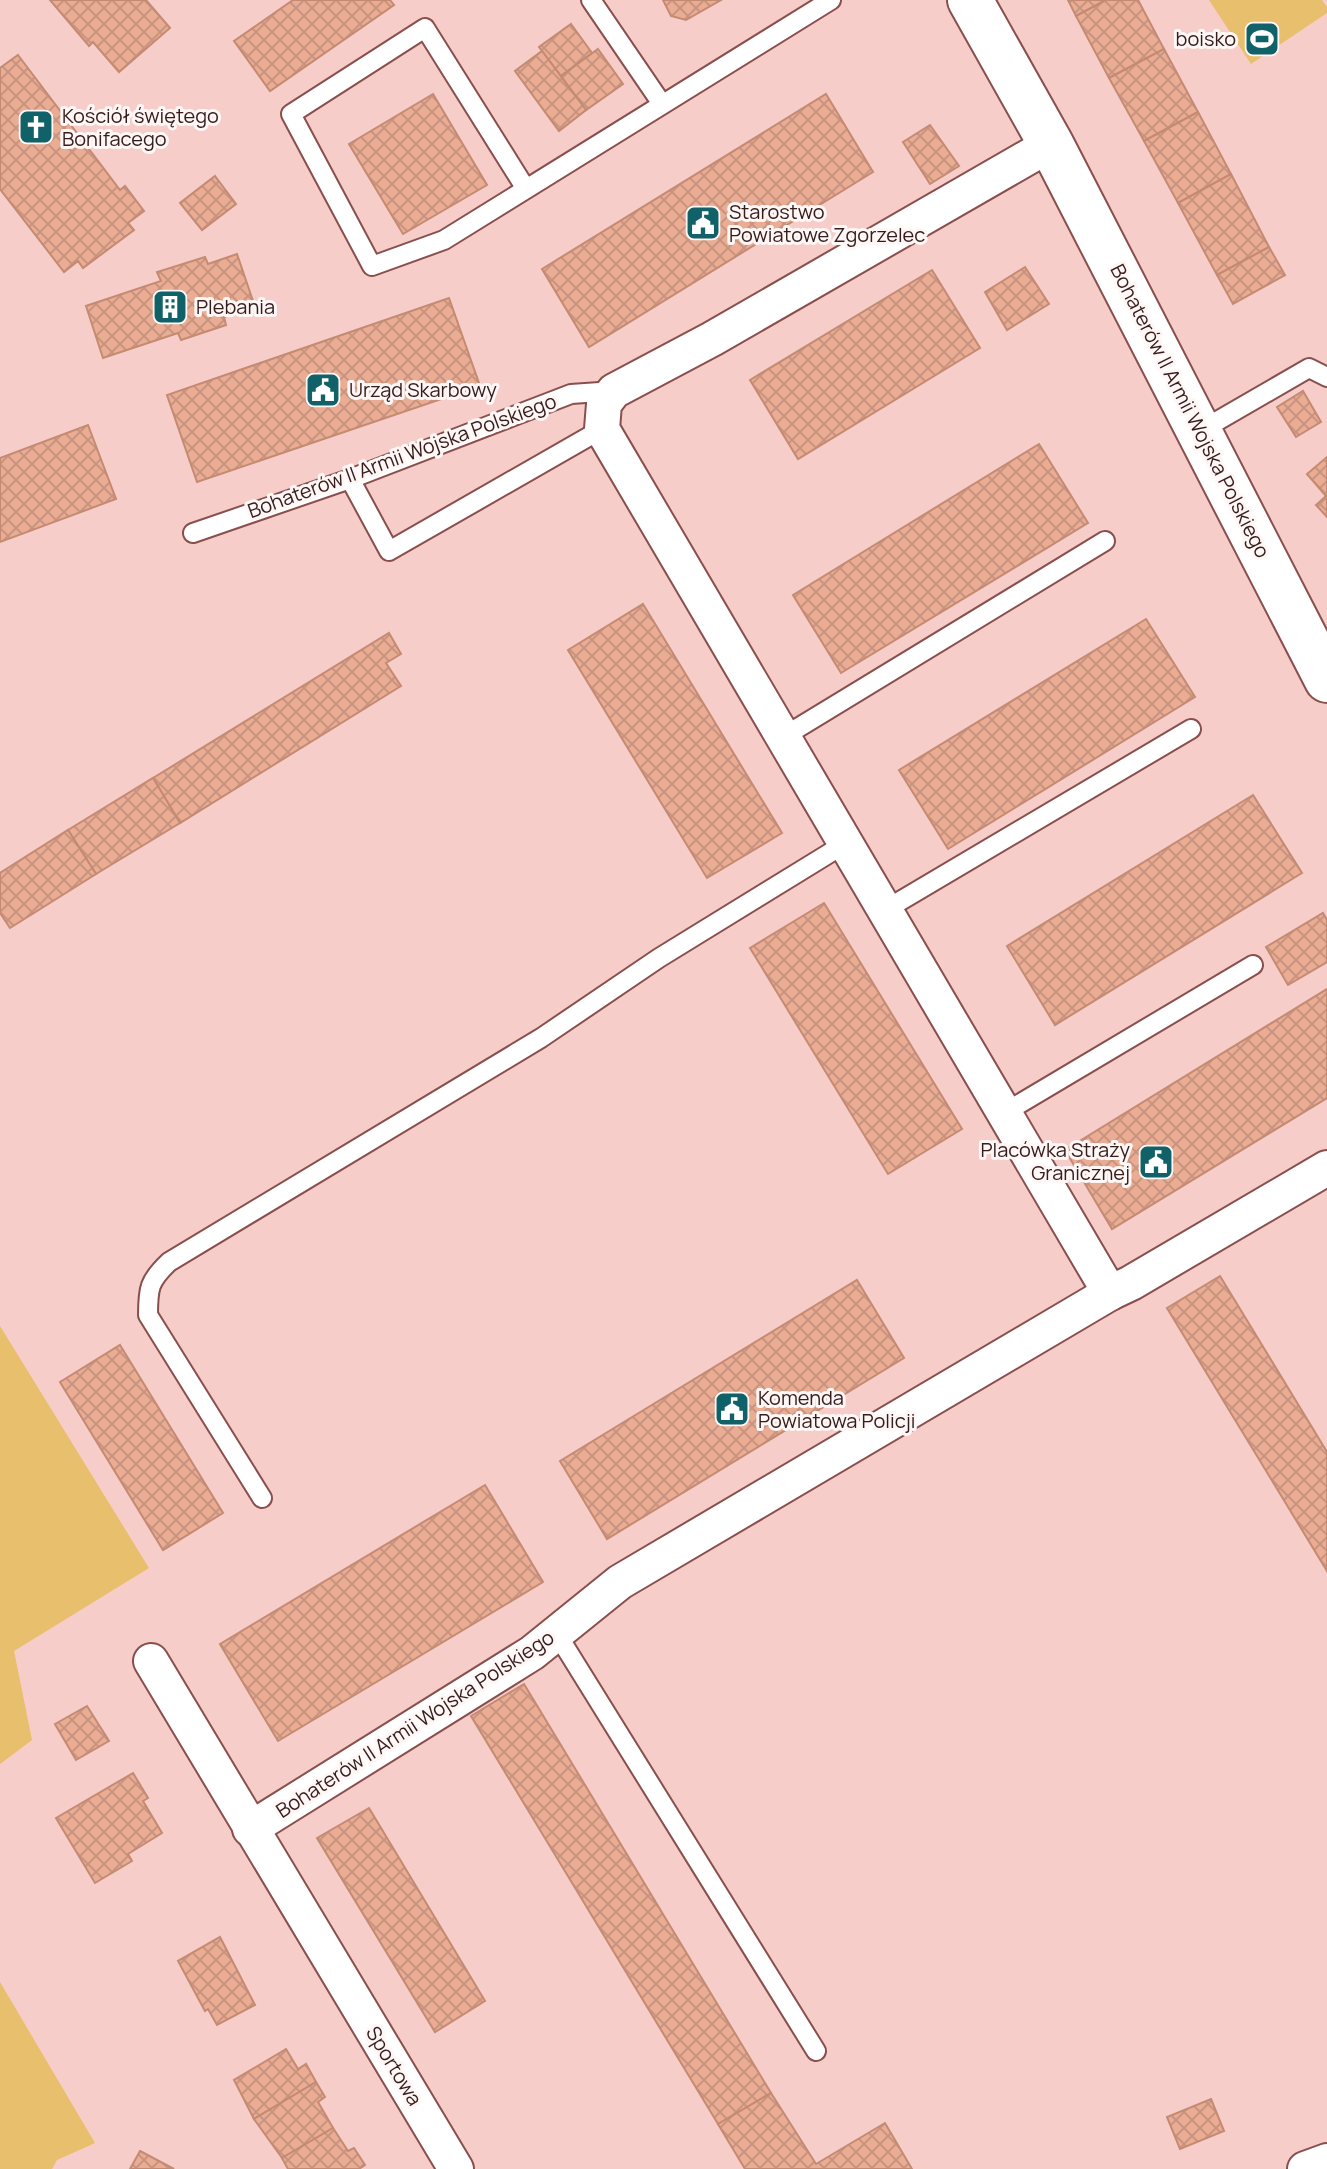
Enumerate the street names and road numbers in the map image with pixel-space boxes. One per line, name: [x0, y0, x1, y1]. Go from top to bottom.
street label: Bohaterów II Armii Wojska Polskiego: [1104, 259, 1277, 563]
street label: Bohaterów II Armii Wojska Polskiego: [244, 387, 560, 524]
street label: Bohaterów II Armii Wojska Polskiego: [270, 1623, 559, 1824]
street label: Sportowa: [360, 2021, 429, 2110]

